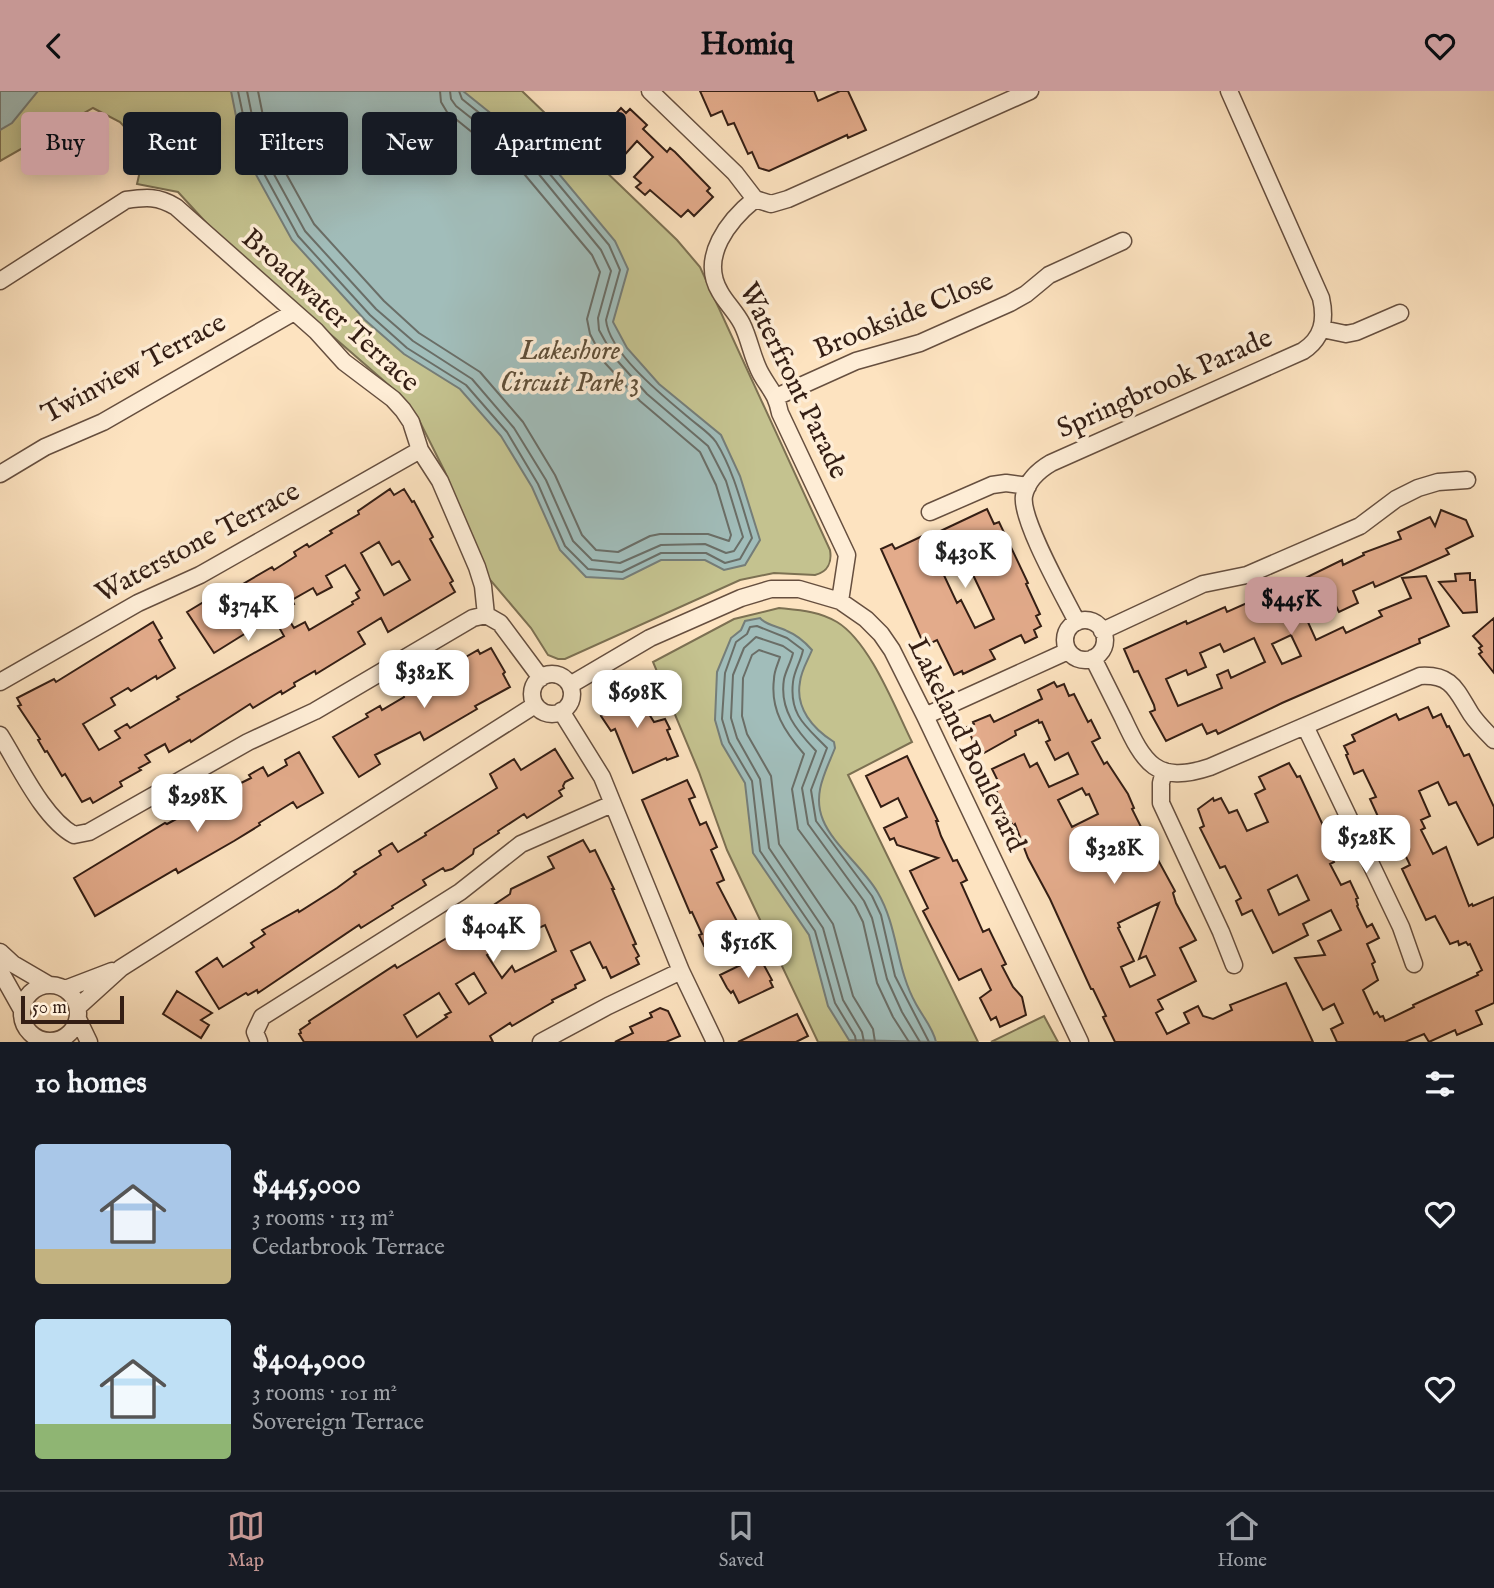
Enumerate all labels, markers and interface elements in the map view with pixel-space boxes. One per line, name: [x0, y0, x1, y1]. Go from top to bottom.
text: Homiq: [700, 25, 794, 66]
icon: back: [35, 27, 73, 65]
icon: heart: [1421, 27, 1459, 65]
chip: Buy: [21, 112, 109, 175]
chip: Rent: [123, 112, 221, 175]
chip: Filters: [235, 112, 348, 175]
chip: New: [362, 112, 457, 175]
chip: Apartment: [471, 112, 626, 175]
street label: Broadwater Terrace: [233, 222, 427, 400]
street label: Brookside Close: [809, 264, 999, 368]
street label: Waterfront Parade: [730, 277, 856, 485]
street label: Twinview Terrace: [36, 306, 232, 432]
street label: Springbrook Parade: [1052, 321, 1278, 447]
park label: Lakeshore Circuit Park 3: [500, 334, 640, 401]
street label: Waterstone Terrace: [90, 474, 306, 612]
pin: $430K: [916, 531, 1014, 590]
text: $430K: [935, 538, 995, 567]
pin: $445K: [1242, 577, 1340, 637]
pin: $374K: [199, 583, 297, 643]
text: $445K: [1261, 585, 1321, 614]
text: $374K: [218, 591, 278, 620]
street label: Lakeland Boulevard: [899, 632, 1033, 858]
pin: $382K: [375, 651, 473, 710]
text: $382K: [395, 658, 453, 687]
pin: $698K: [588, 671, 686, 730]
text: $698K: [608, 678, 666, 707]
pin: $298K: [148, 775, 246, 834]
text: $298K: [167, 782, 227, 811]
pin: $528K: [1317, 815, 1415, 875]
text: $528K: [1337, 823, 1395, 852]
pin: $328K: [1065, 827, 1163, 886]
text: $328K: [1085, 834, 1143, 863]
pin: $404K: [444, 905, 542, 964]
text: $404K: [461, 912, 525, 941]
pin: $516K: [699, 921, 797, 980]
text: $516K: [720, 928, 776, 957]
scale bar: [21, 993, 124, 1025]
text: 50 m: [32, 996, 67, 1020]
text: 10 homes: [35, 1065, 147, 1103]
icon: filters: [1421, 1065, 1459, 1103]
text: $445,000: [252, 1166, 361, 1204]
icon: home: [91, 1172, 175, 1256]
icon: heart: [1421, 1195, 1459, 1233]
text: 3 rooms · 113 m²: [252, 1204, 395, 1233]
text: Cedarbrook Terrace: [252, 1233, 445, 1262]
text: $404,000: [252, 1341, 366, 1379]
icon: home: [91, 1347, 175, 1431]
icon: heart: [1421, 1370, 1459, 1408]
text: 3 rooms · 101 m²: [252, 1379, 397, 1408]
text: Sovereign Terrace: [252, 1408, 424, 1437]
tab: Map: [227, 1507, 265, 1573]
tab: Saved: [719, 1507, 764, 1573]
tab: Home: [1217, 1507, 1267, 1573]

